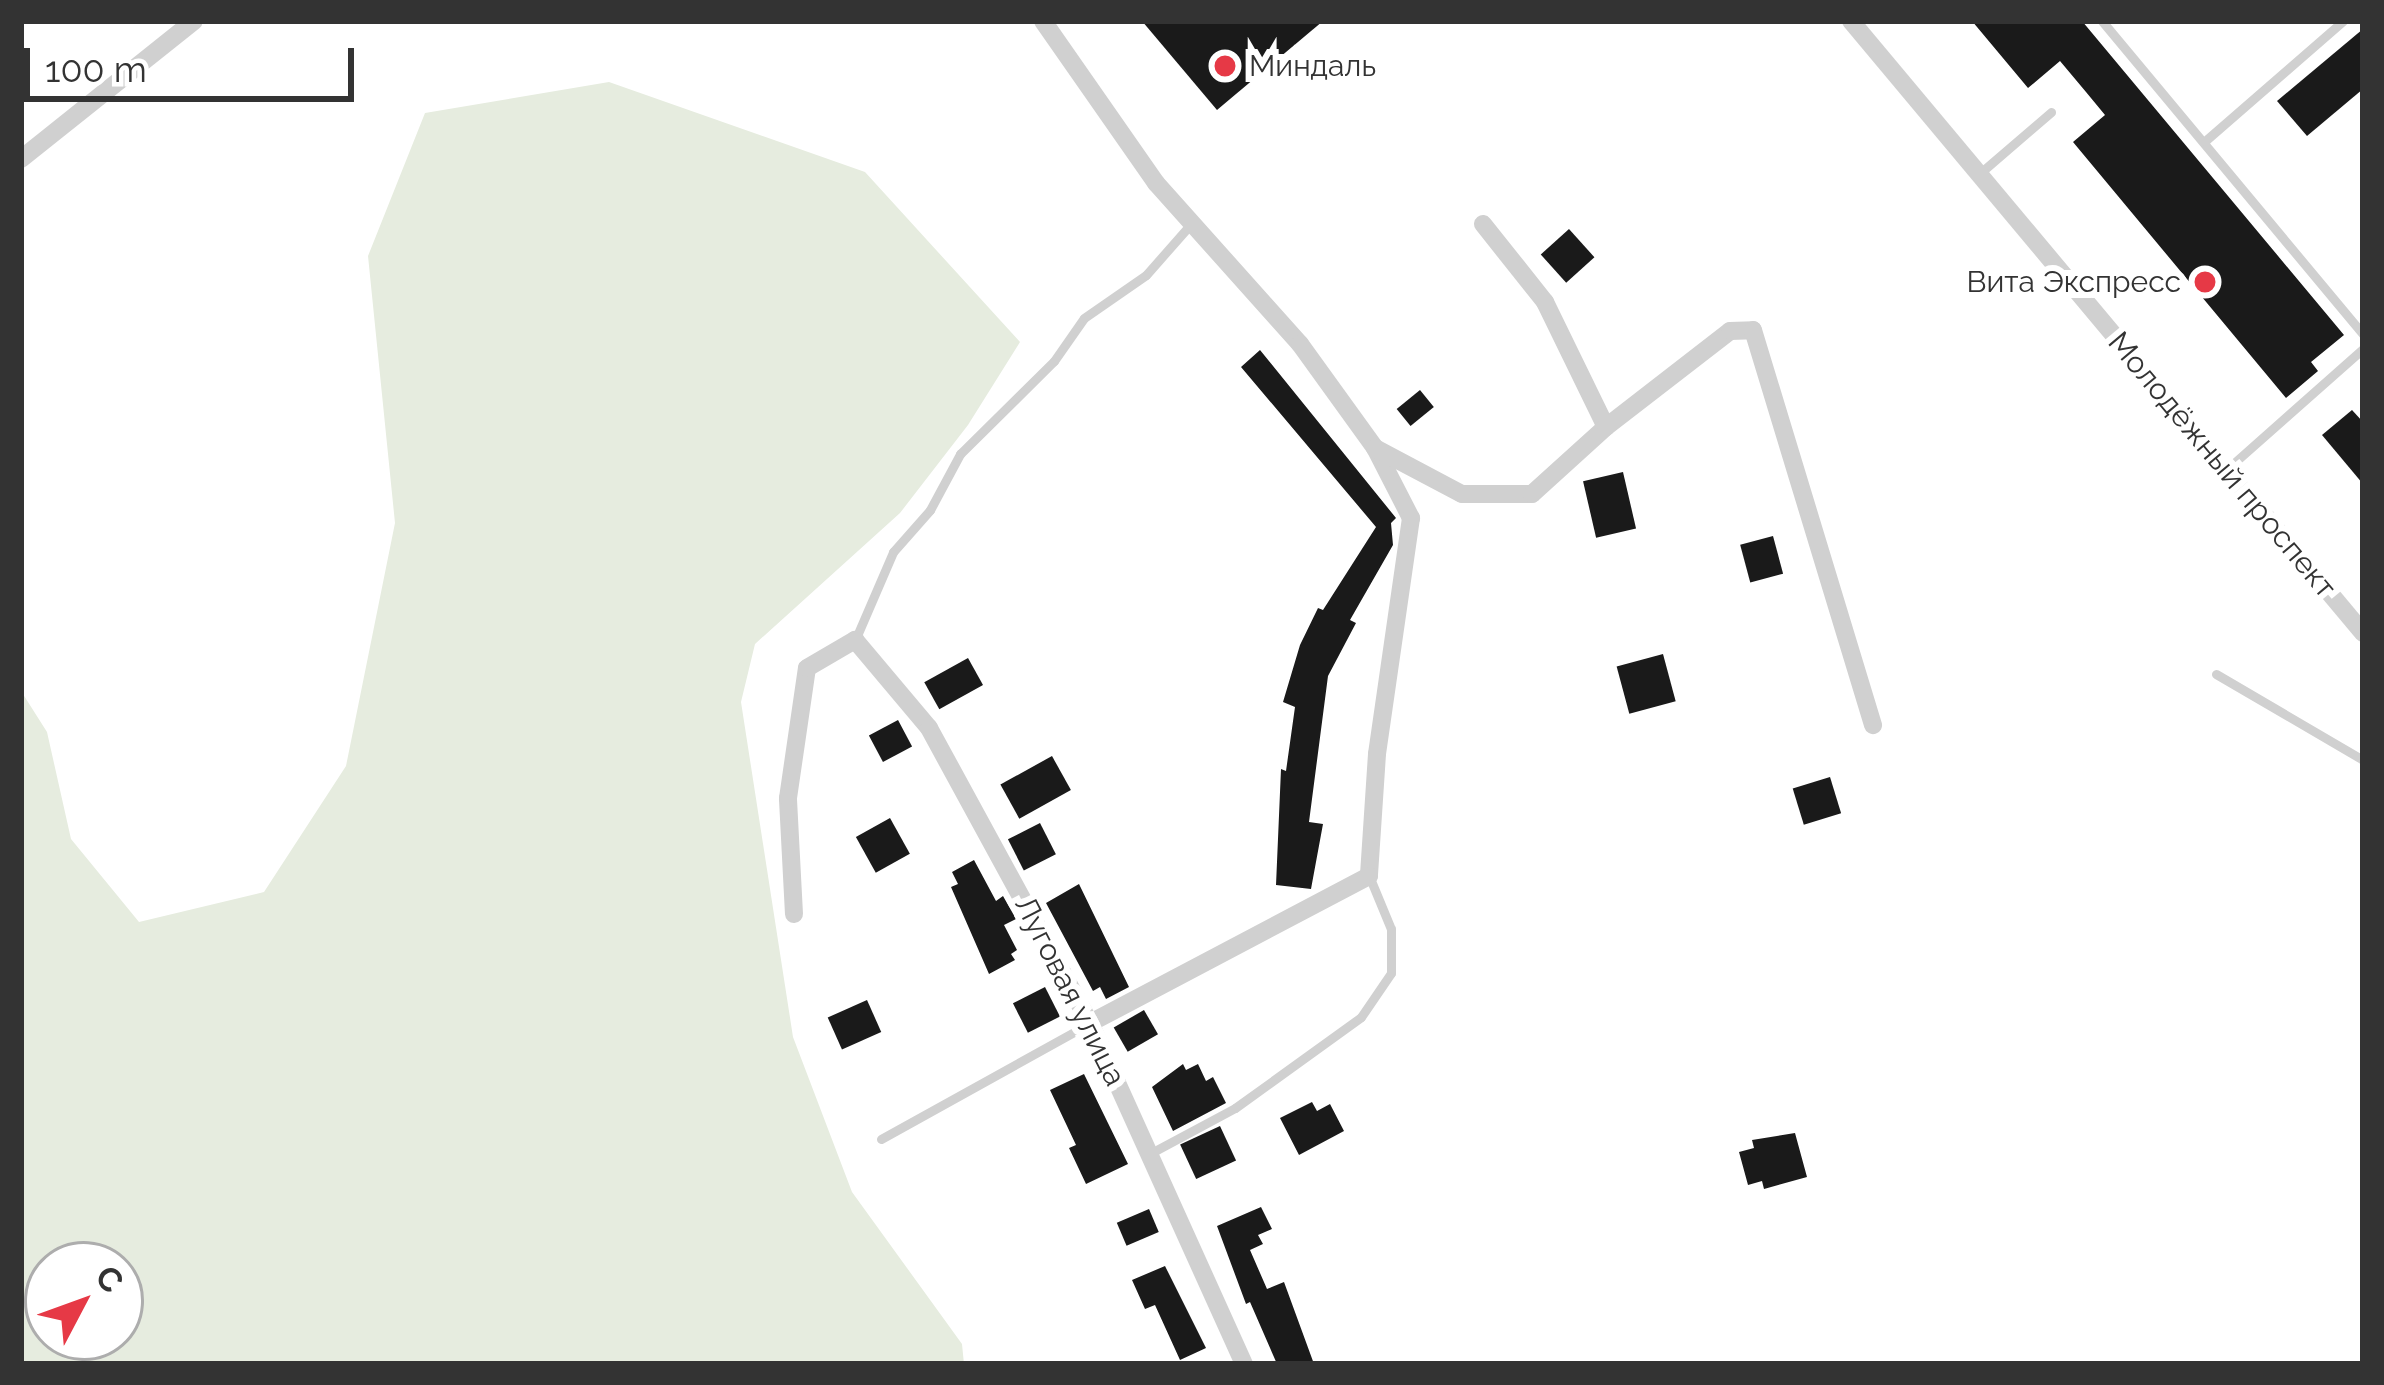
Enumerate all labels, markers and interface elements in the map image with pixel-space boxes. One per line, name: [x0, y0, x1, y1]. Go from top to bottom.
scale bar: [30, 24, 360, 98]
text: 100 m: [45, 48, 147, 90]
place label: Миндаль: [1249, 48, 1376, 84]
marker: Миндаль: [1212, 53, 1238, 79]
place label: Вита Экспресс: [1966, 264, 2181, 300]
marker: Вита Экспресс: [2192, 269, 2218, 295]
street label: Молодёжный проспект: [2100, 325, 2344, 605]
street label: Луговая улица: [1007, 890, 1133, 1092]
north arrow: [24, 1241, 144, 1361]
text: С: [87, 1258, 131, 1300]

